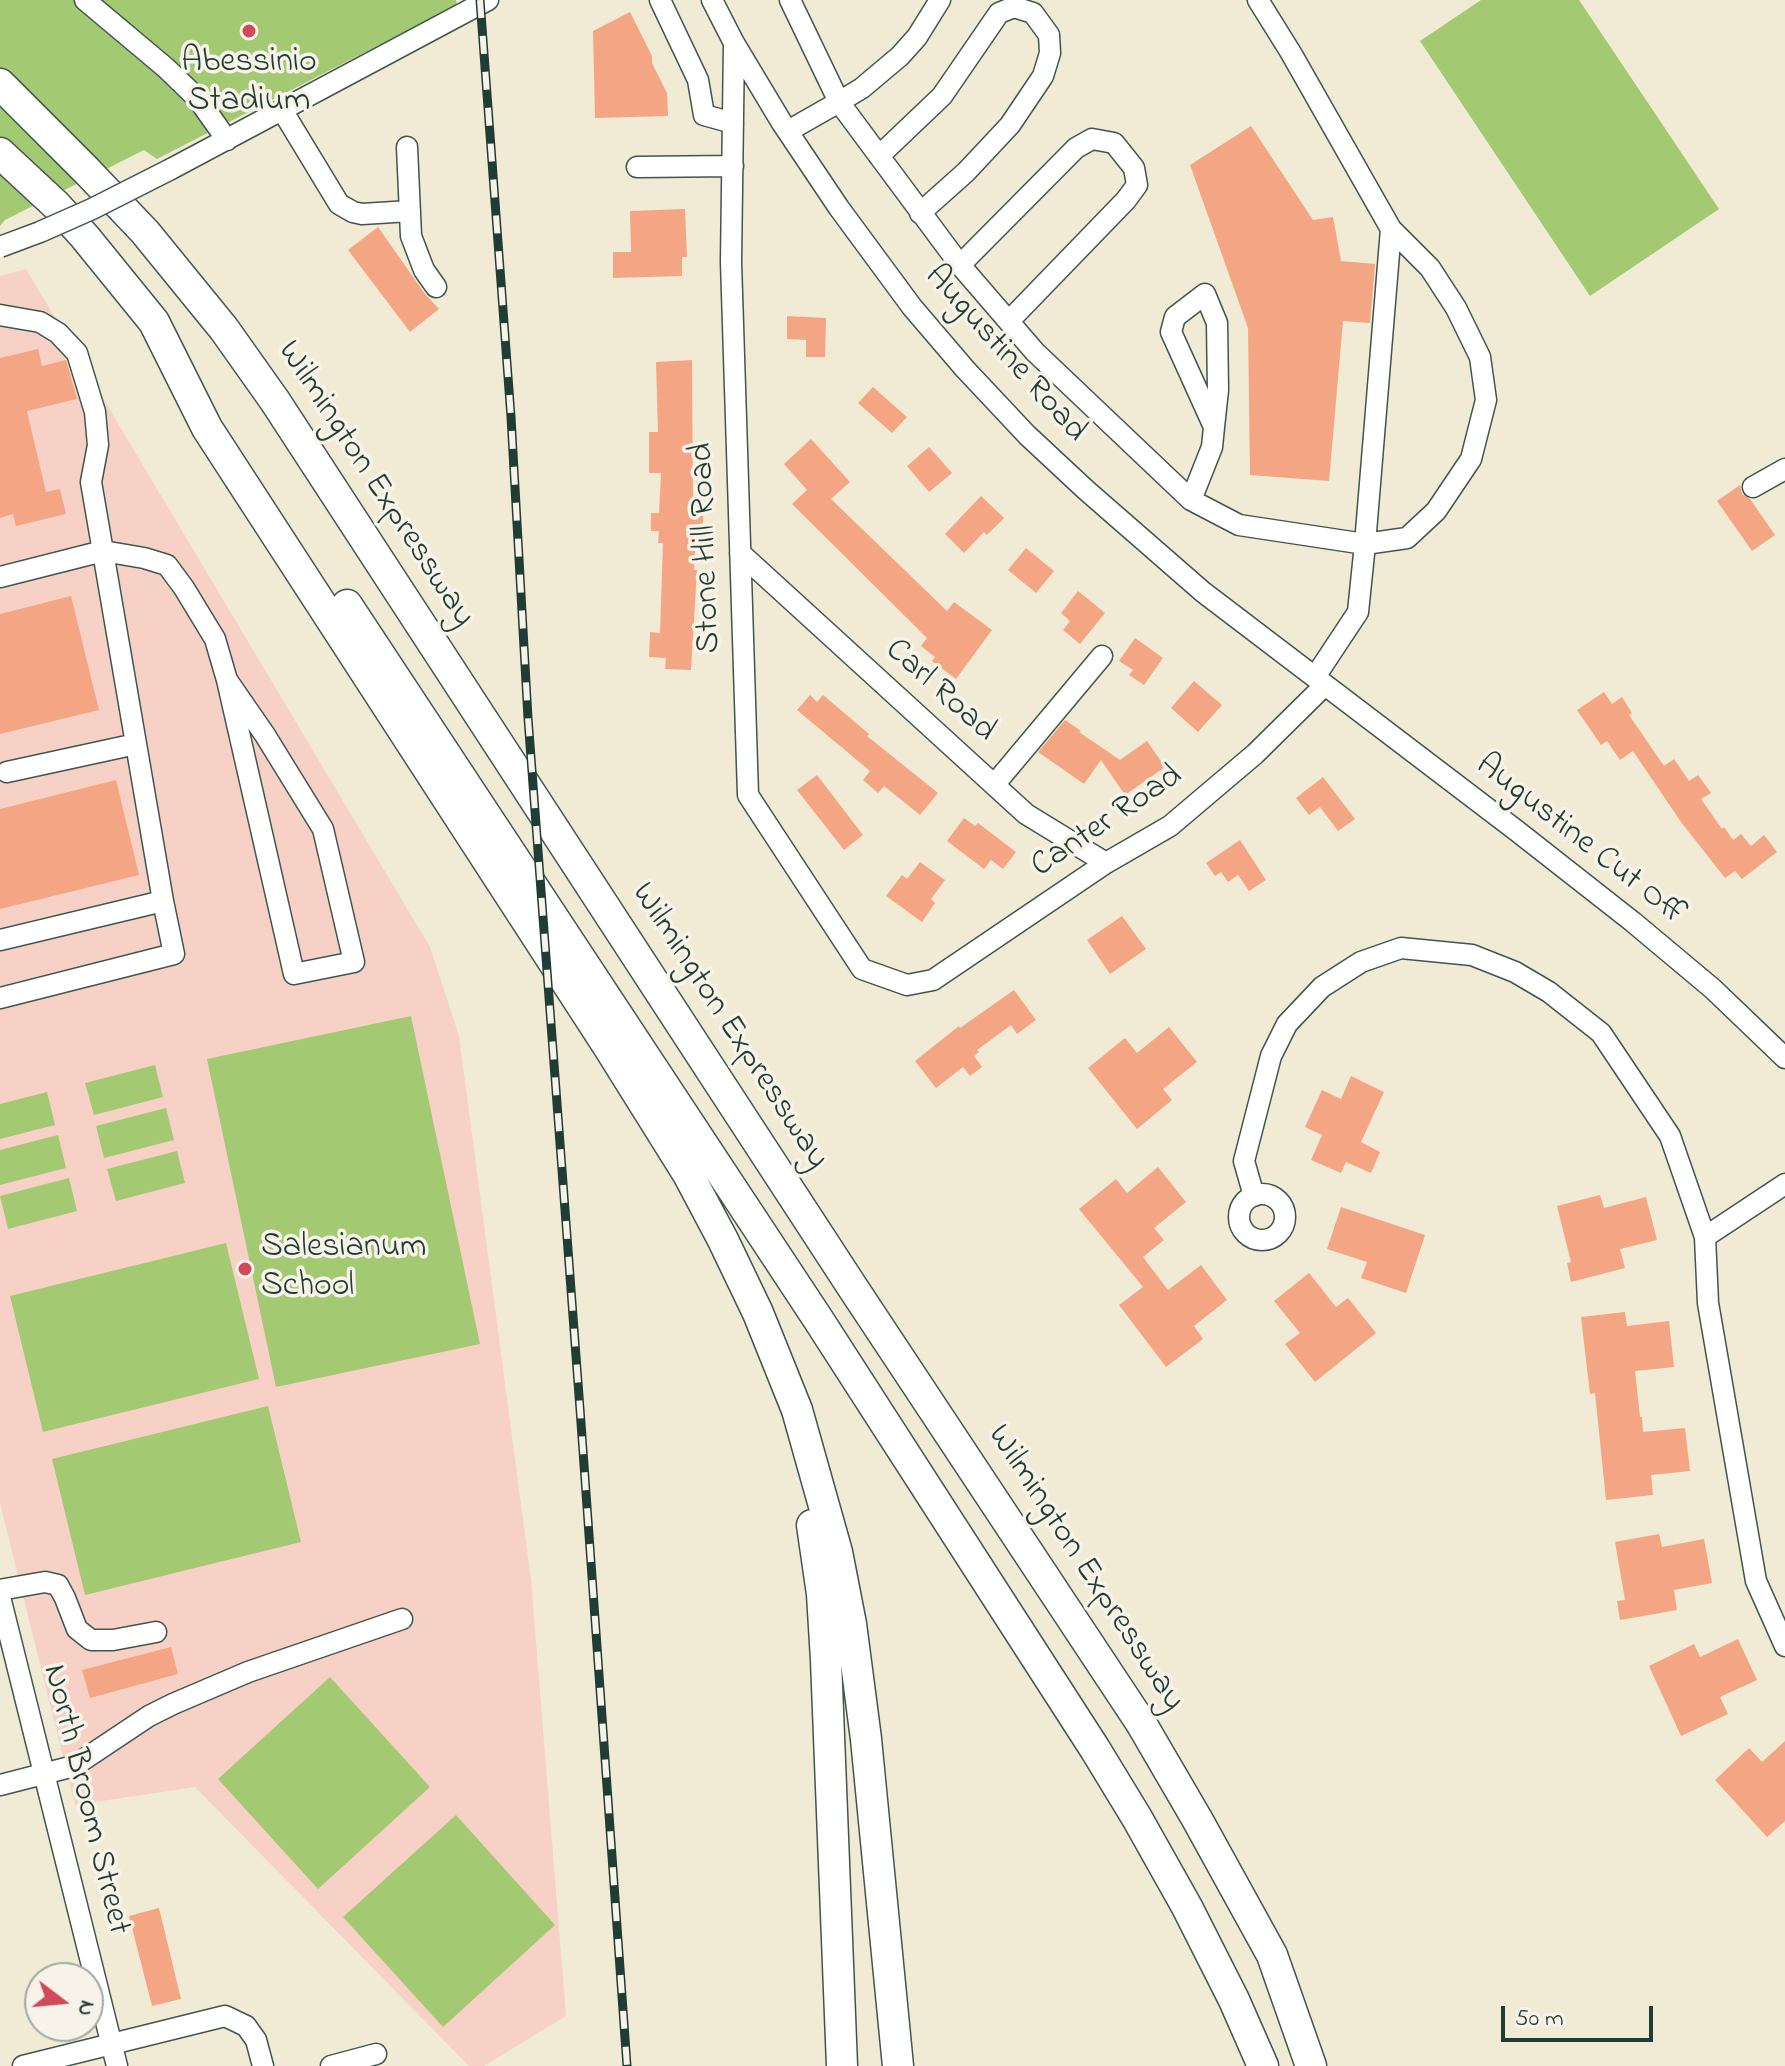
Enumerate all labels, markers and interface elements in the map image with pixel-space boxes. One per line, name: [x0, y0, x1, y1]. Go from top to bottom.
marker: Abessinio Stadium: [240, 22, 258, 40]
place label: Abessinio Stadium: [181, 44, 317, 124]
street label: Augustine Road: [914, 258, 1094, 452]
street label: Wilmington Expressway: [266, 334, 482, 636]
street label: Stone Hill Road: [684, 442, 732, 654]
street label: Carl Road: [875, 631, 1003, 753]
street label: Augustine Cut Off: [1466, 746, 1692, 936]
street label: Canter Road: [1025, 758, 1191, 888]
street label: Wilmington Expressway: [620, 876, 836, 1178]
place label: Salesianum School: [261, 1229, 426, 1308]
marker: Salesianum School: [236, 1260, 254, 1278]
street label: Wilmington Expressway: [976, 1418, 1192, 1720]
street label: North Broom Street: [31, 1661, 137, 1939]
north arrow: [24, 1962, 104, 2042]
scale bar: [1505, 1990, 1657, 2040]
text: N: [68, 1997, 103, 2020]
text: 50 m: [1515, 2002, 1564, 2037]

